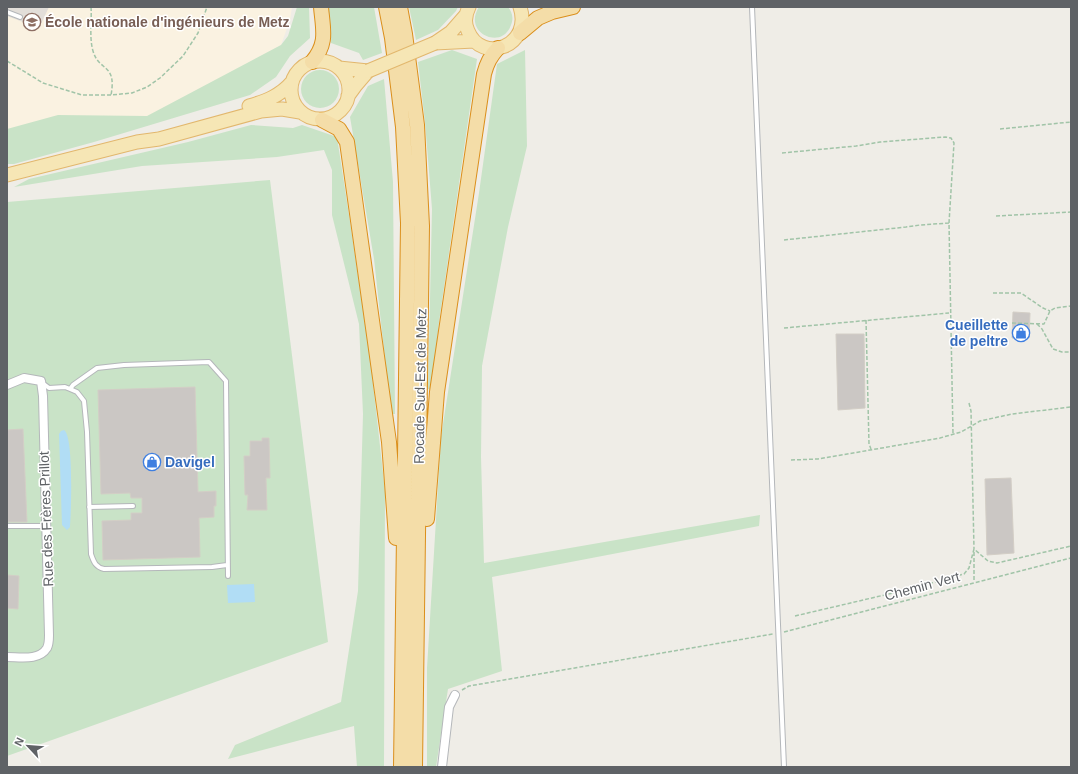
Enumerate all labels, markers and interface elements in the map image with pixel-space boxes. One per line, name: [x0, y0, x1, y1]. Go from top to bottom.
school or university icon: École nationale d'ingénieurs de Metz: [22, 12, 42, 32]
place label: École nationale d'ingénieurs de Metz: [45, 14, 290, 30]
street label: Rocade Sud-Est de Metz: [411, 308, 429, 464]
place label: Cueillette de peltre: [945, 317, 1008, 349]
shop icon: Cueillette de peltre: [1011, 323, 1031, 343]
street label: Rue des Frères Prillot: [36, 451, 56, 587]
shop icon: Davigel: [142, 452, 162, 472]
place label: Davigel: [165, 454, 215, 470]
street label: Chemin Vert: [883, 568, 961, 604]
north arrow: [8, 726, 48, 766]
text: N: [12, 735, 26, 748]

